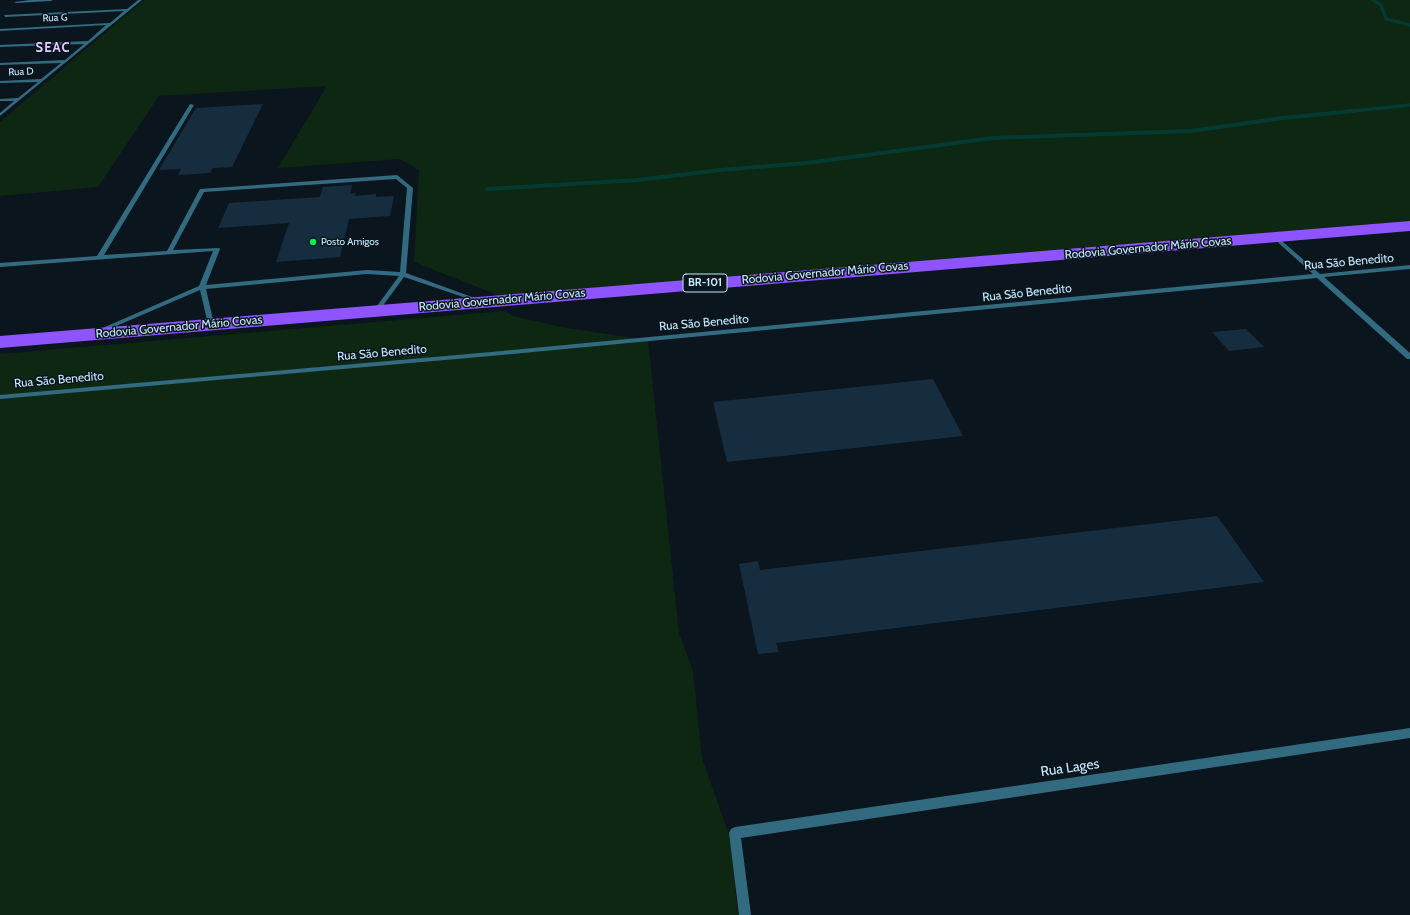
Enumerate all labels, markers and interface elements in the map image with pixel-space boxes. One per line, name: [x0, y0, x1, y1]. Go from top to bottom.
street label: Rua G: [42, 11, 68, 25]
district label: SEAC: [36, 40, 70, 56]
street label: Rua D: [8, 65, 34, 79]
street label: Rodovia Governador Mário Covas: [1064, 234, 1232, 262]
place label: Posto Amigos: [321, 236, 379, 248]
marker: Posto Amigos: [308, 237, 318, 247]
street label: Rua São Benedito: [1304, 251, 1394, 273]
street label: Rodovia Governador Mário Covas: [741, 259, 909, 287]
road number: BR-101: [683, 274, 727, 292]
street label: Rua São Benedito: [982, 281, 1072, 305]
street label: Rodovia Governador Mário Covas: [418, 286, 586, 314]
street label: Rua São Benedito: [659, 312, 749, 334]
street label: Rodovia Governador Mário Covas: [95, 313, 263, 341]
street label: Rua São Benedito: [337, 342, 427, 364]
street label: Rua São Benedito: [14, 369, 104, 391]
street label: Rua Lages: [1040, 756, 1100, 780]

